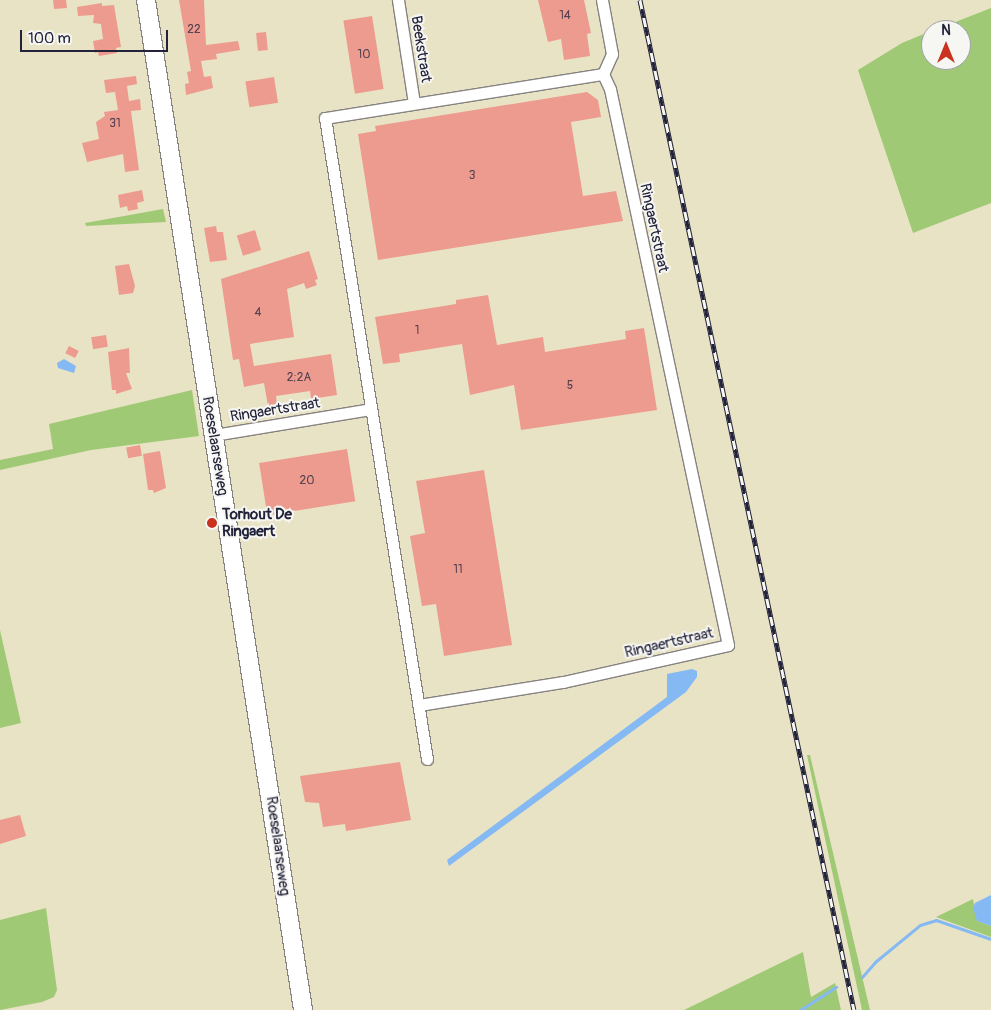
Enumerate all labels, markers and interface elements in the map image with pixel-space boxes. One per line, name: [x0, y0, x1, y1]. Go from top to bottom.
house number: 14: [559, 9, 571, 23]
street label: Beekstraat: [407, 14, 435, 84]
scale bar: [22, 20, 170, 52]
north arrow: [921, 20, 971, 70]
text: N: [941, 22, 951, 39]
house number: 22: [187, 23, 201, 37]
text: 100 m: [28, 29, 71, 48]
house number: 10: [358, 48, 370, 62]
house number: 31: [109, 117, 121, 131]
house number: 3: [469, 169, 475, 183]
street label: Ringaertstraat: [636, 182, 672, 274]
house number: 4: [255, 306, 261, 320]
house number: 1: [415, 324, 419, 338]
house number: 2;2A: [287, 371, 311, 385]
house number: 5: [567, 379, 573, 393]
street label: Ringaertstraat: [229, 394, 321, 426]
street label: Roeselaarseweg: [198, 395, 232, 497]
house number: 20: [300, 474, 314, 488]
place label: Torhout De Ringaert: [222, 505, 292, 540]
marker: Torhout De Ringaert: [206, 517, 218, 529]
house number: 11: [453, 563, 463, 577]
street label: Ringaertstraat: [623, 624, 715, 662]
street label: Roeselaarseweg: [262, 795, 294, 897]

